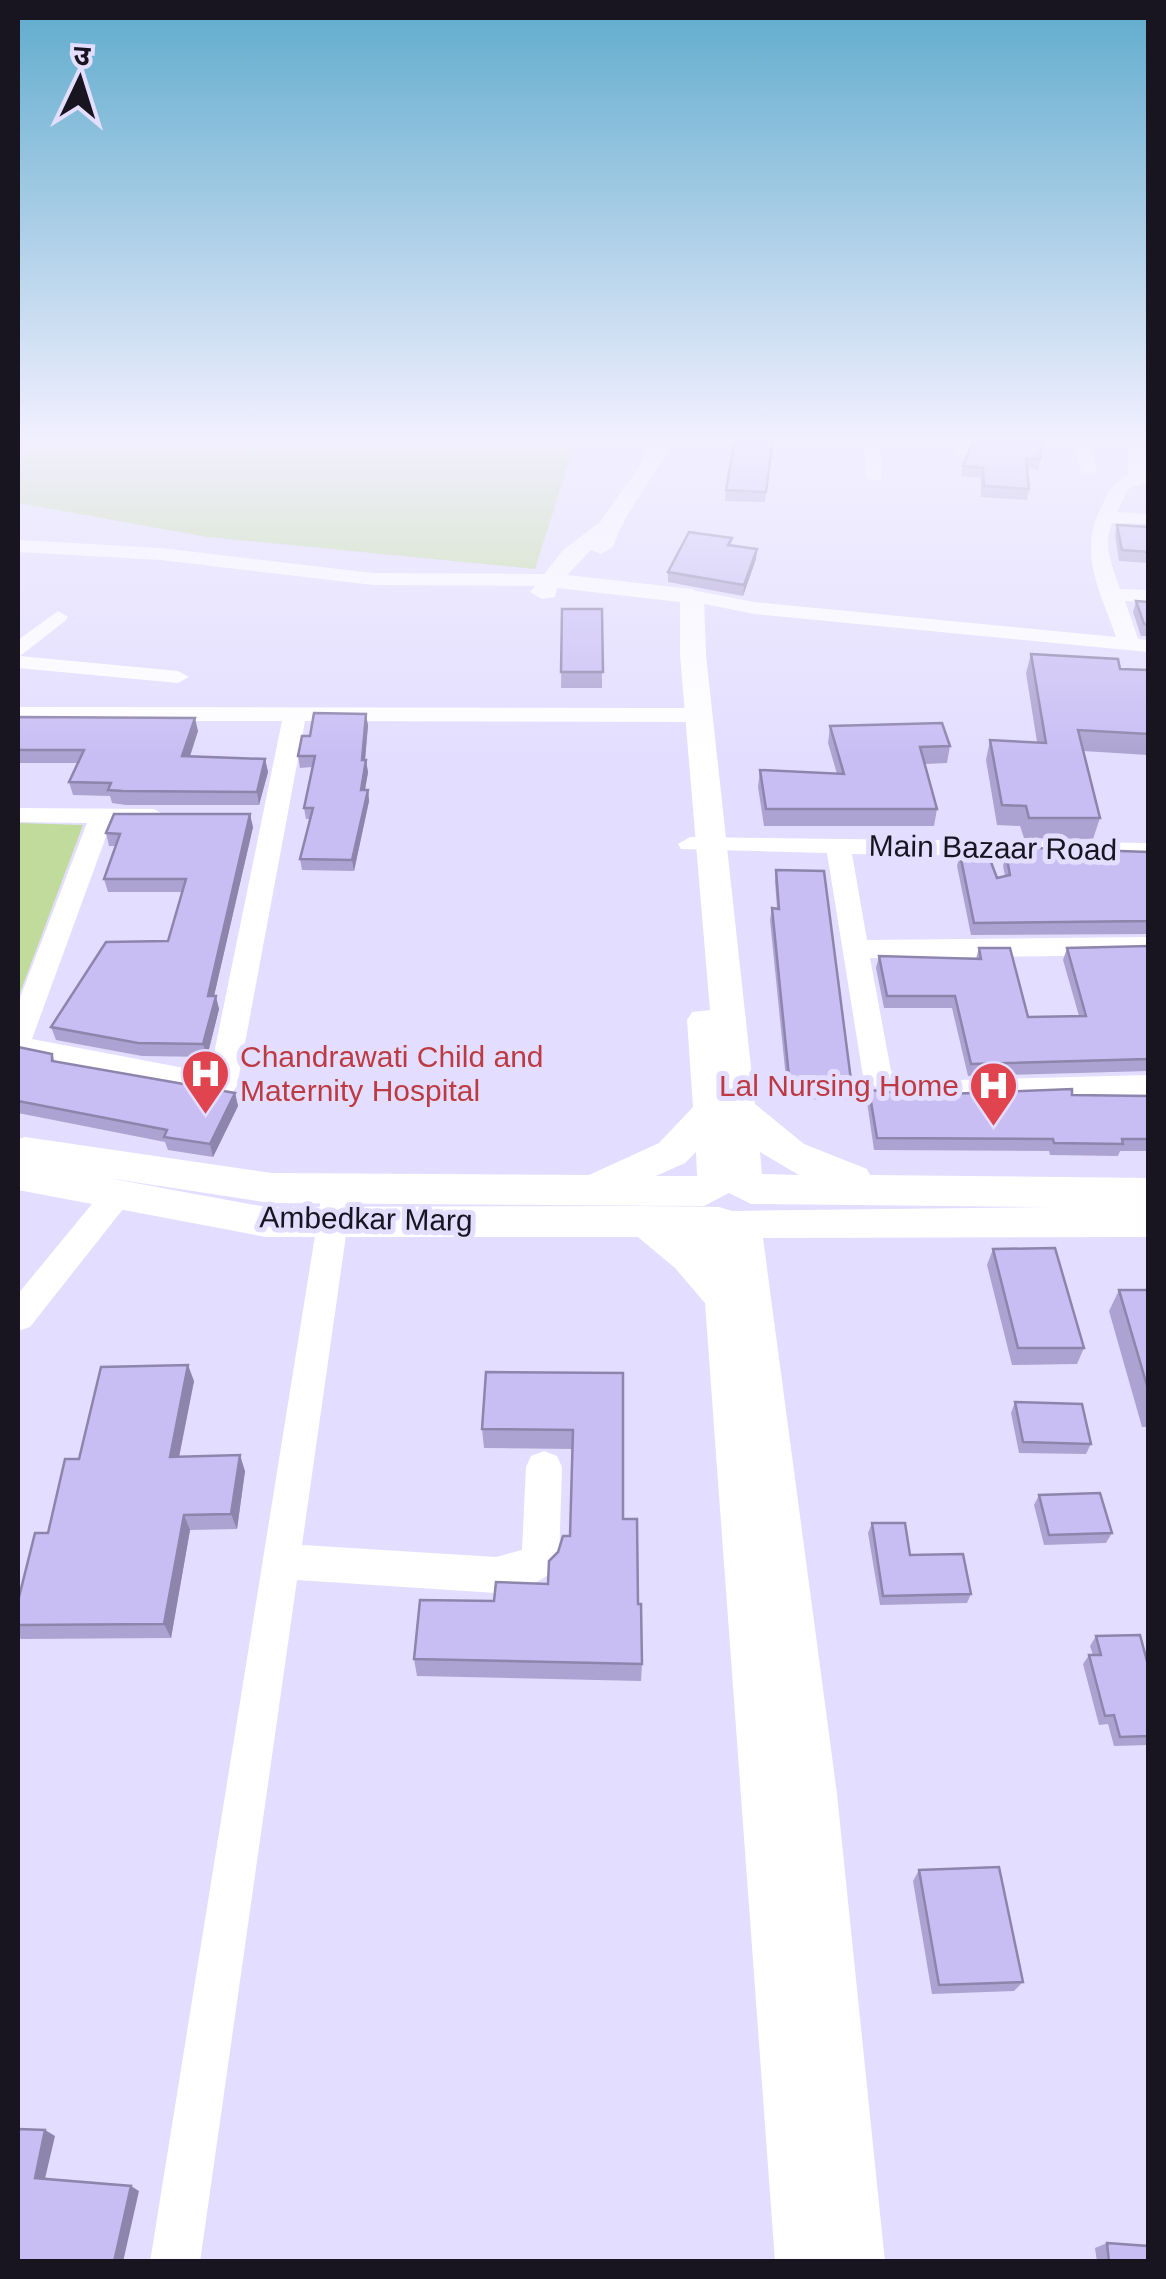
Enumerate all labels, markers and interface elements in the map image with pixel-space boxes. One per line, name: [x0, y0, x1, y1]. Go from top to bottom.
north arrow: [30, 30, 130, 130]
text: उ: [72, 40, 92, 72]
street label: Main Bazaar Road: [869, 829, 1118, 866]
place label: Chandrawati Child and Maternity Hospital: [240, 1040, 544, 1107]
hospital icon: Chandrawati Child and Maternity Hospital: [179, 1048, 231, 1116]
hospital icon: Lal Nursing Home: [968, 1060, 1020, 1128]
place label: Lal Nursing Home: [719, 1069, 959, 1102]
street label: Ambedkar Marg: [259, 1200, 473, 1237]

